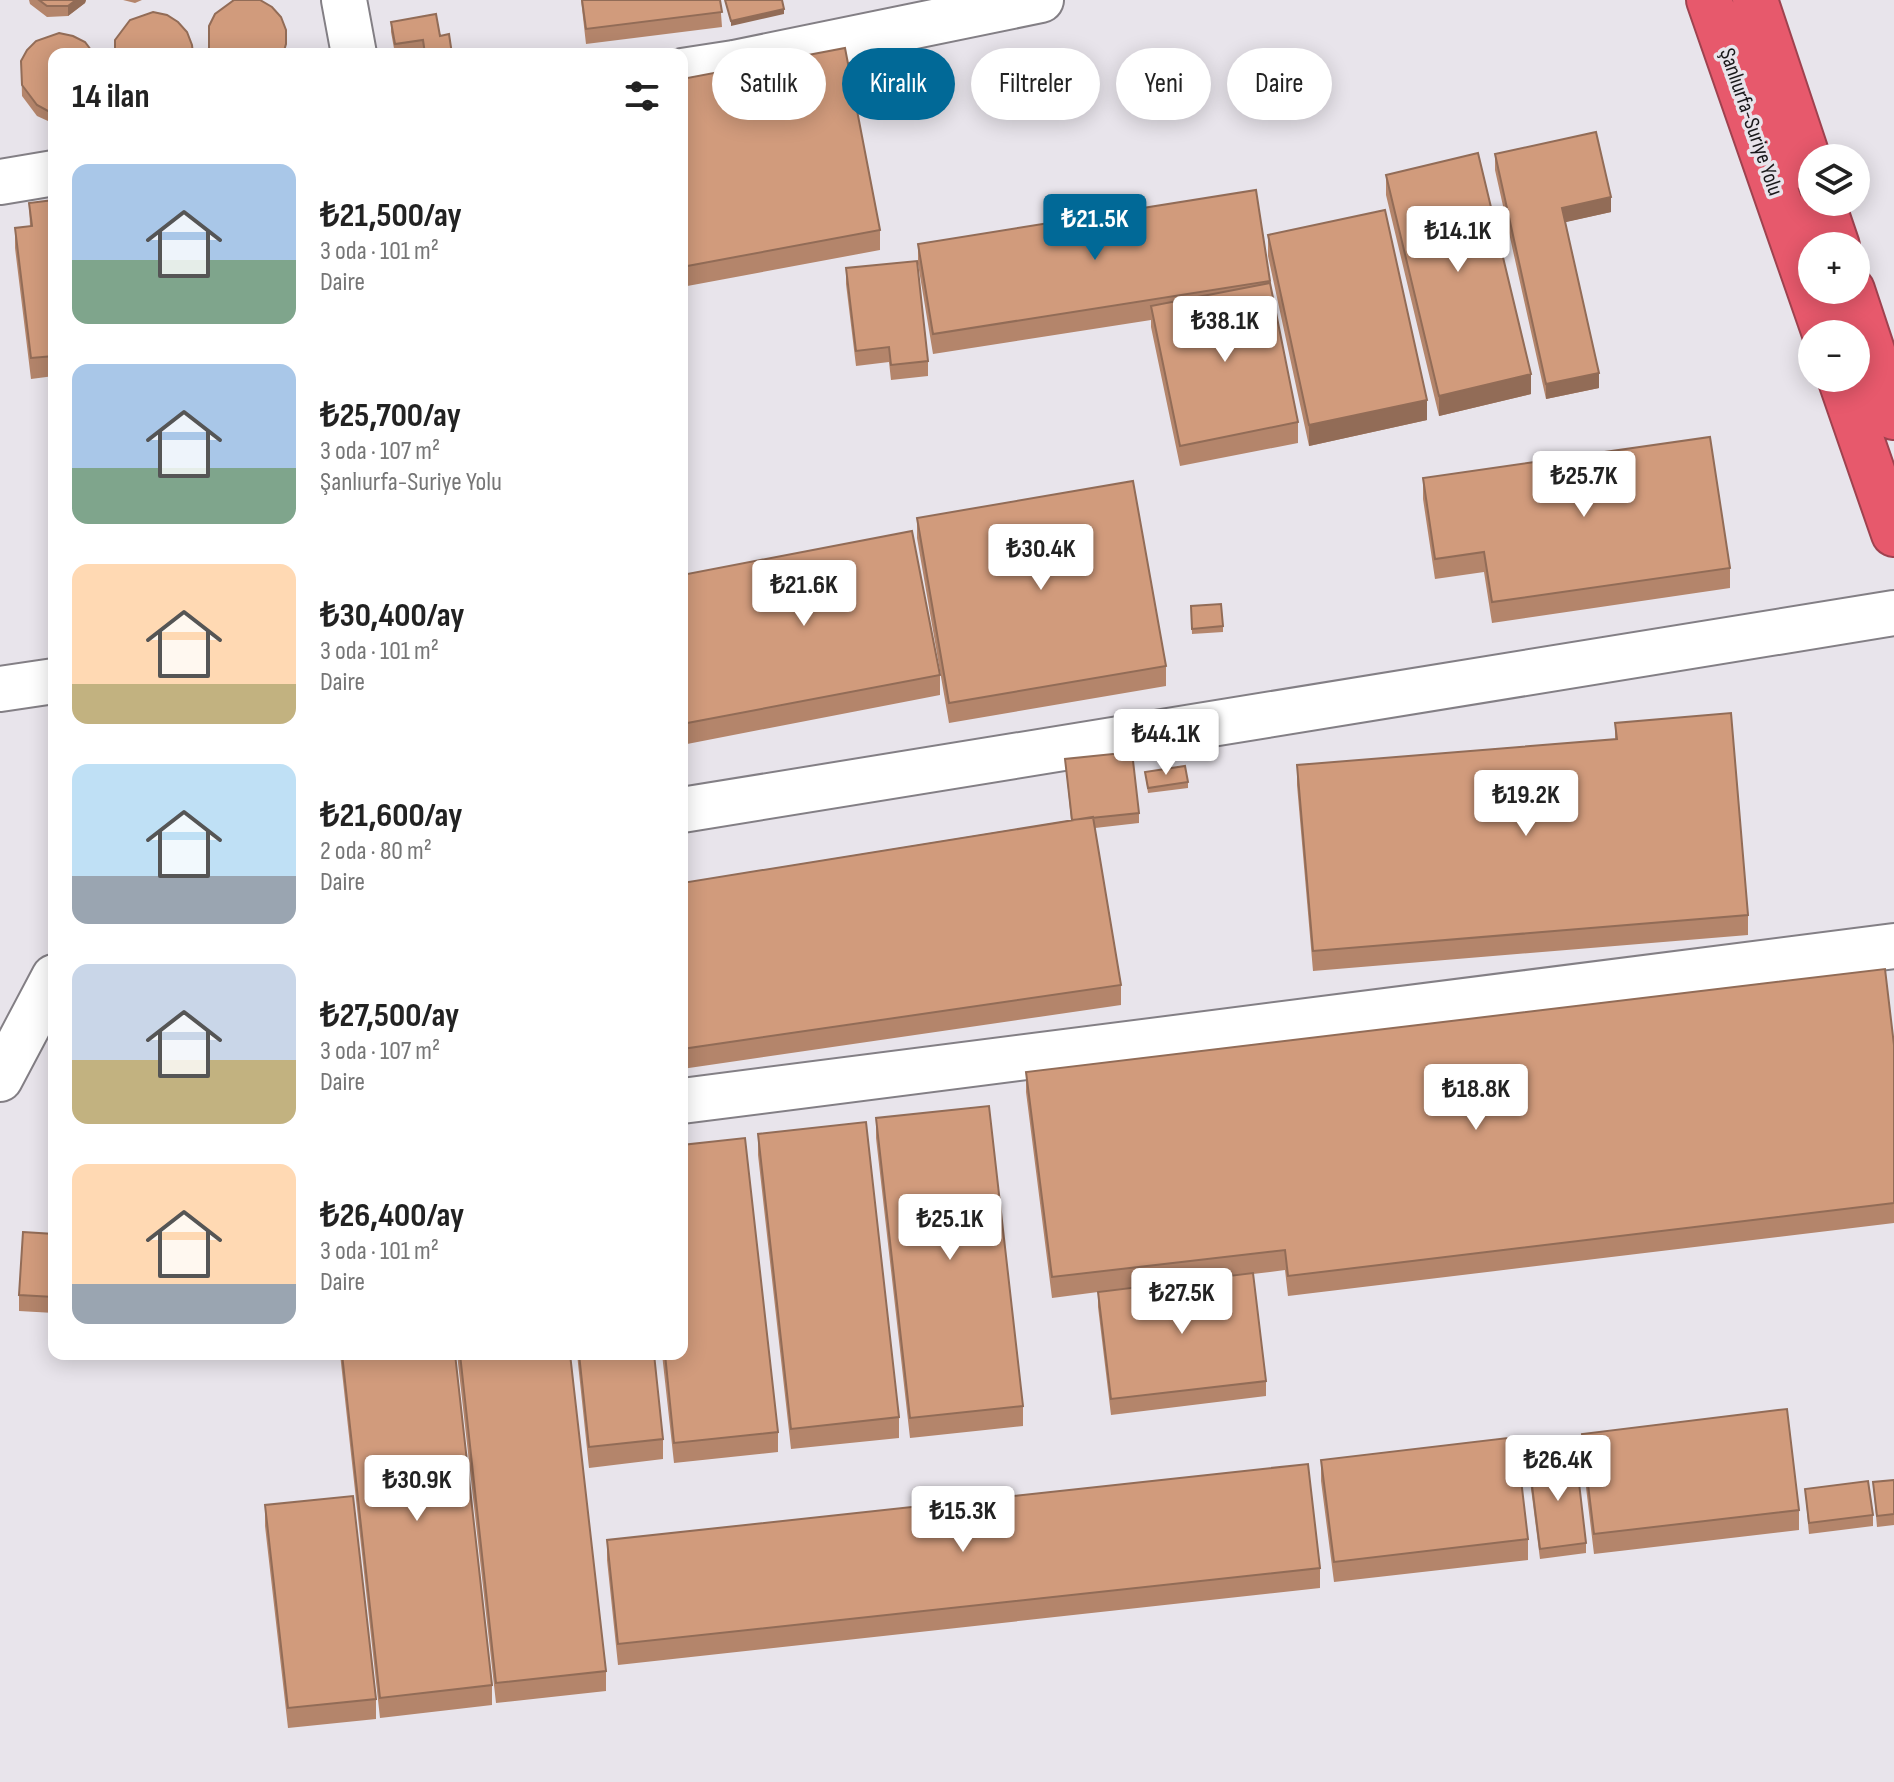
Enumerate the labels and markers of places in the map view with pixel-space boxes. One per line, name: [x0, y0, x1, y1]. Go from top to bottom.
pin: ₺21.5K: [1030, 194, 1160, 262]
pin: ₺14.1K: [1393, 206, 1523, 274]
pin: ₺38.1K: [1160, 296, 1290, 364]
pin: ₺25.7K: [1519, 451, 1649, 519]
pin: ₺30.4K: [976, 524, 1106, 592]
pin: ₺21.6K: [739, 560, 869, 628]
pin: ₺44.1K: [1101, 709, 1231, 777]
pin: ₺19.2K: [1461, 770, 1591, 838]
pin: ₺18.8K: [1411, 1064, 1541, 1132]
pin: ₺25.1K: [885, 1194, 1015, 1262]
pin: ₺27.5K: [1117, 1268, 1247, 1336]
pin: ₺26.4K: [1493, 1435, 1623, 1503]
pin: ₺30.9K: [352, 1455, 482, 1523]
pin: ₺15.3K: [898, 1486, 1028, 1554]

